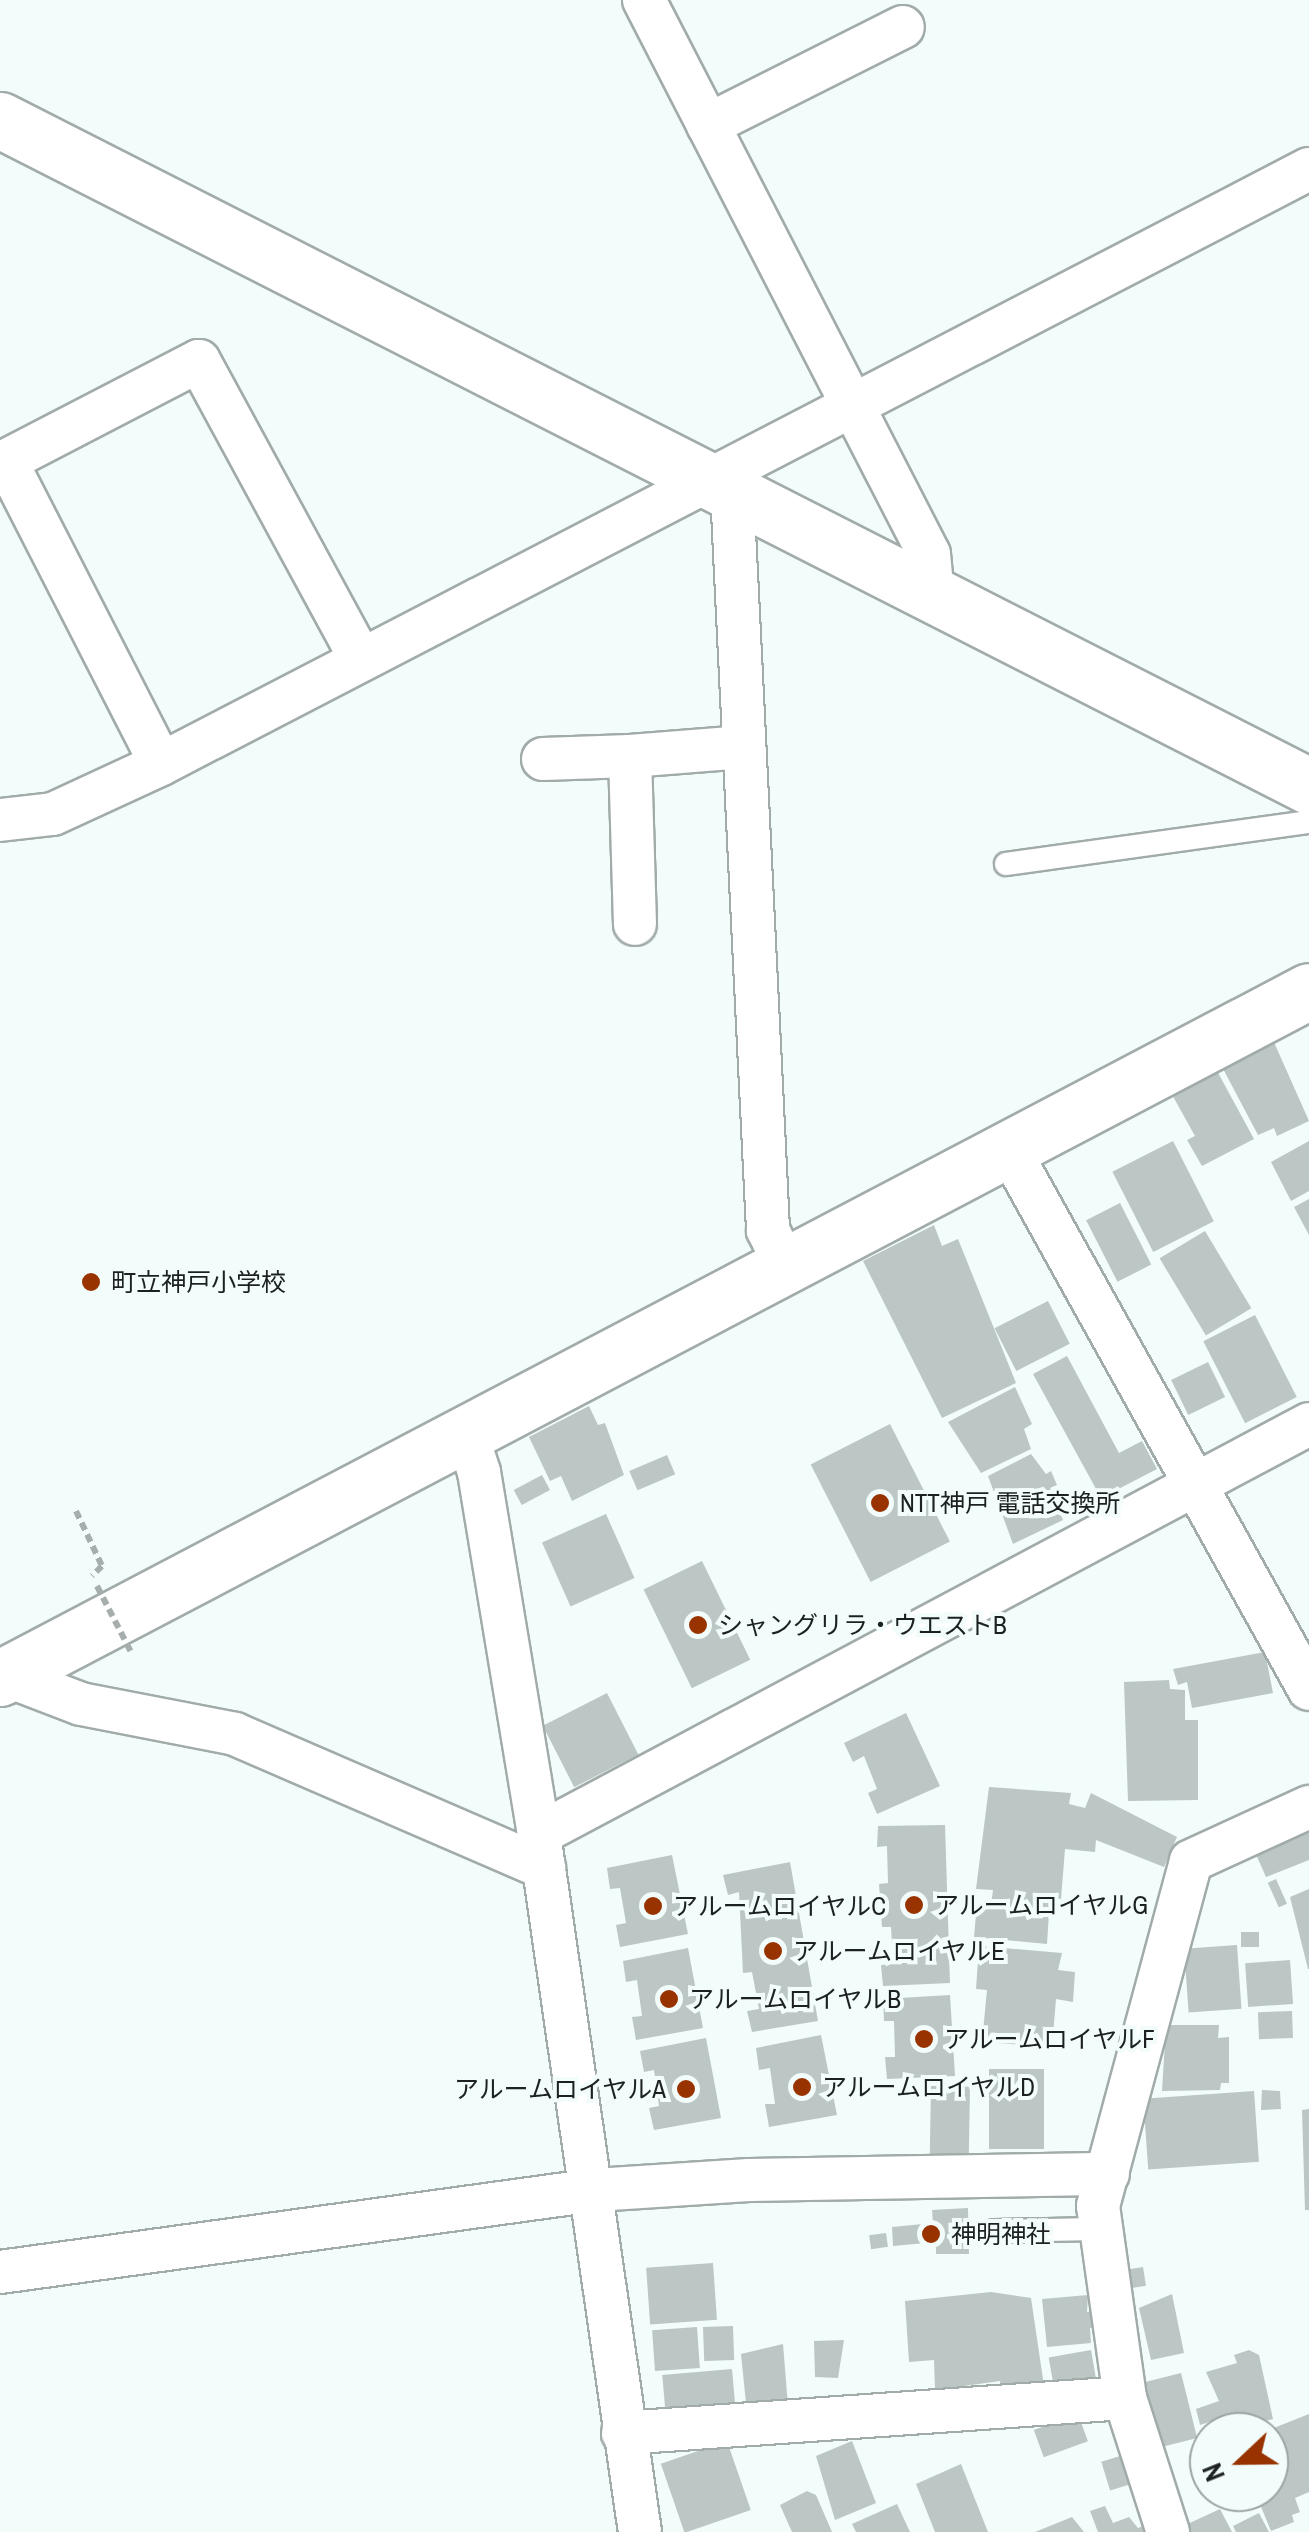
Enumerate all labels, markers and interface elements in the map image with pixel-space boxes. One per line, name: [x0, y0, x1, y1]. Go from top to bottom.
place label: 町立神戸小学校: [111, 1267, 286, 1297]
marker: 町立神戸小学校: [80, 1271, 102, 1293]
place label: NTT神戸 電話交換所: [900, 1488, 1121, 1518]
marker: NTT神戸 電話交換所: [869, 1492, 891, 1514]
place label: シャングリラ・ウエストB: [718, 1610, 1007, 1640]
marker: シャングリラ・ウエストB: [687, 1614, 709, 1636]
place label: アルームロイヤルG: [934, 1890, 1150, 1920]
place label: アルームロイヤルC: [673, 1891, 888, 1921]
marker: アルームロイヤルG: [903, 1894, 925, 1916]
marker: アルームロイヤルC: [642, 1895, 664, 1917]
place label: アルームロイヤルE: [793, 1936, 1007, 1966]
marker: アルームロイヤルE: [762, 1940, 784, 1962]
place label: アルームロイヤルB: [689, 1984, 903, 2014]
marker: アルームロイヤルB: [658, 1988, 680, 2010]
place label: アルームロイヤルF: [944, 2024, 1157, 2054]
marker: アルームロイヤルF: [913, 2028, 935, 2050]
place label: アルームロイヤルD: [822, 2072, 1037, 2102]
place label: アルームロイヤルA: [452, 2074, 666, 2104]
marker: アルームロイヤルD: [791, 2076, 813, 2098]
marker: アルームロイヤルA: [675, 2078, 697, 2100]
place label: 神明神社: [951, 2219, 1051, 2249]
marker: 神明神社: [920, 2223, 942, 2245]
north arrow: [1189, 2412, 1289, 2512]
text: N: [1192, 2458, 1234, 2487]

